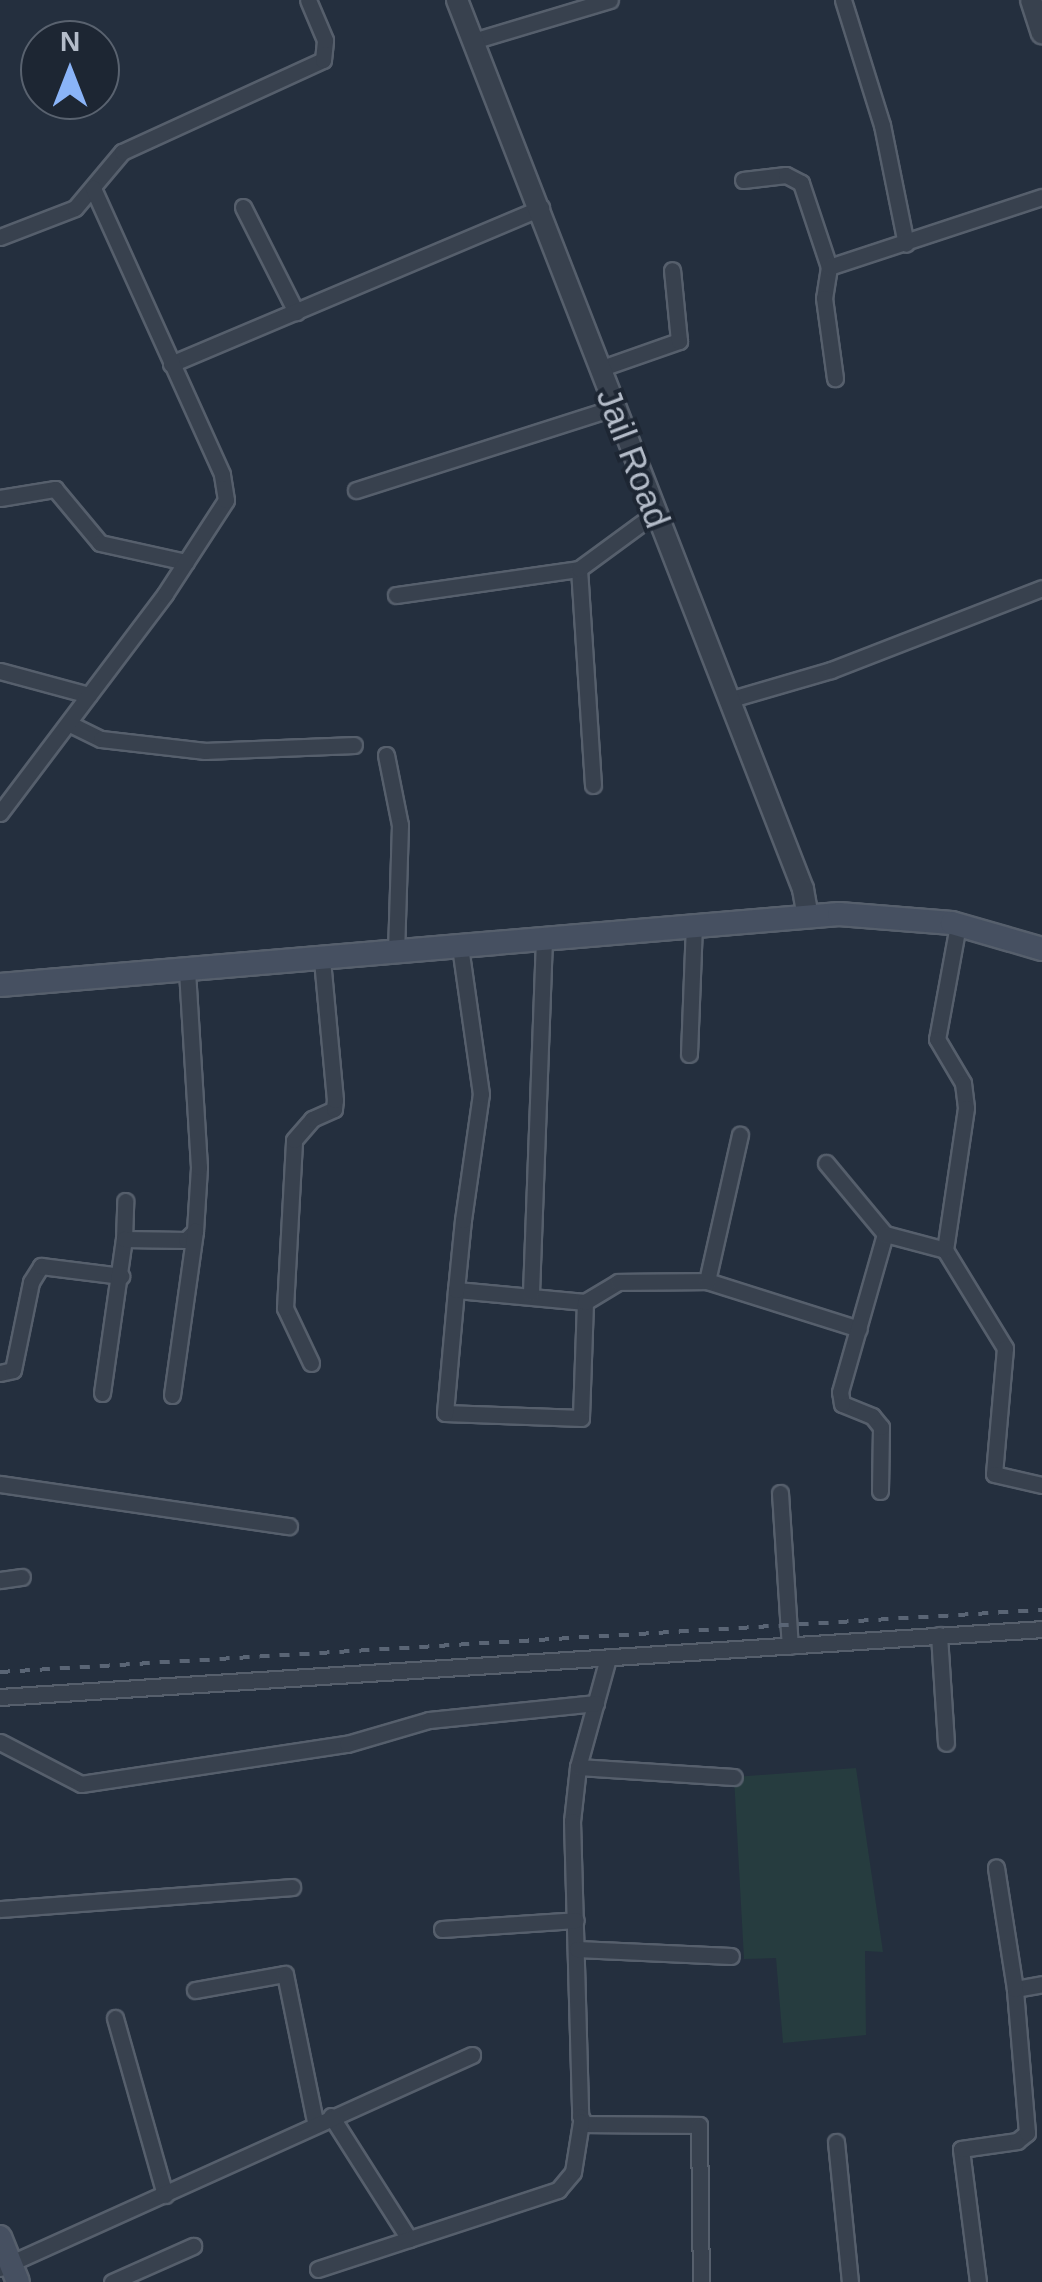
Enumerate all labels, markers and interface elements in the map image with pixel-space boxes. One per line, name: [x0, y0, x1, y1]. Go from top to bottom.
north arrow: [20, 20, 120, 120]
text: N: [60, 26, 80, 57]
street label: Jail Road: [587, 382, 679, 534]

